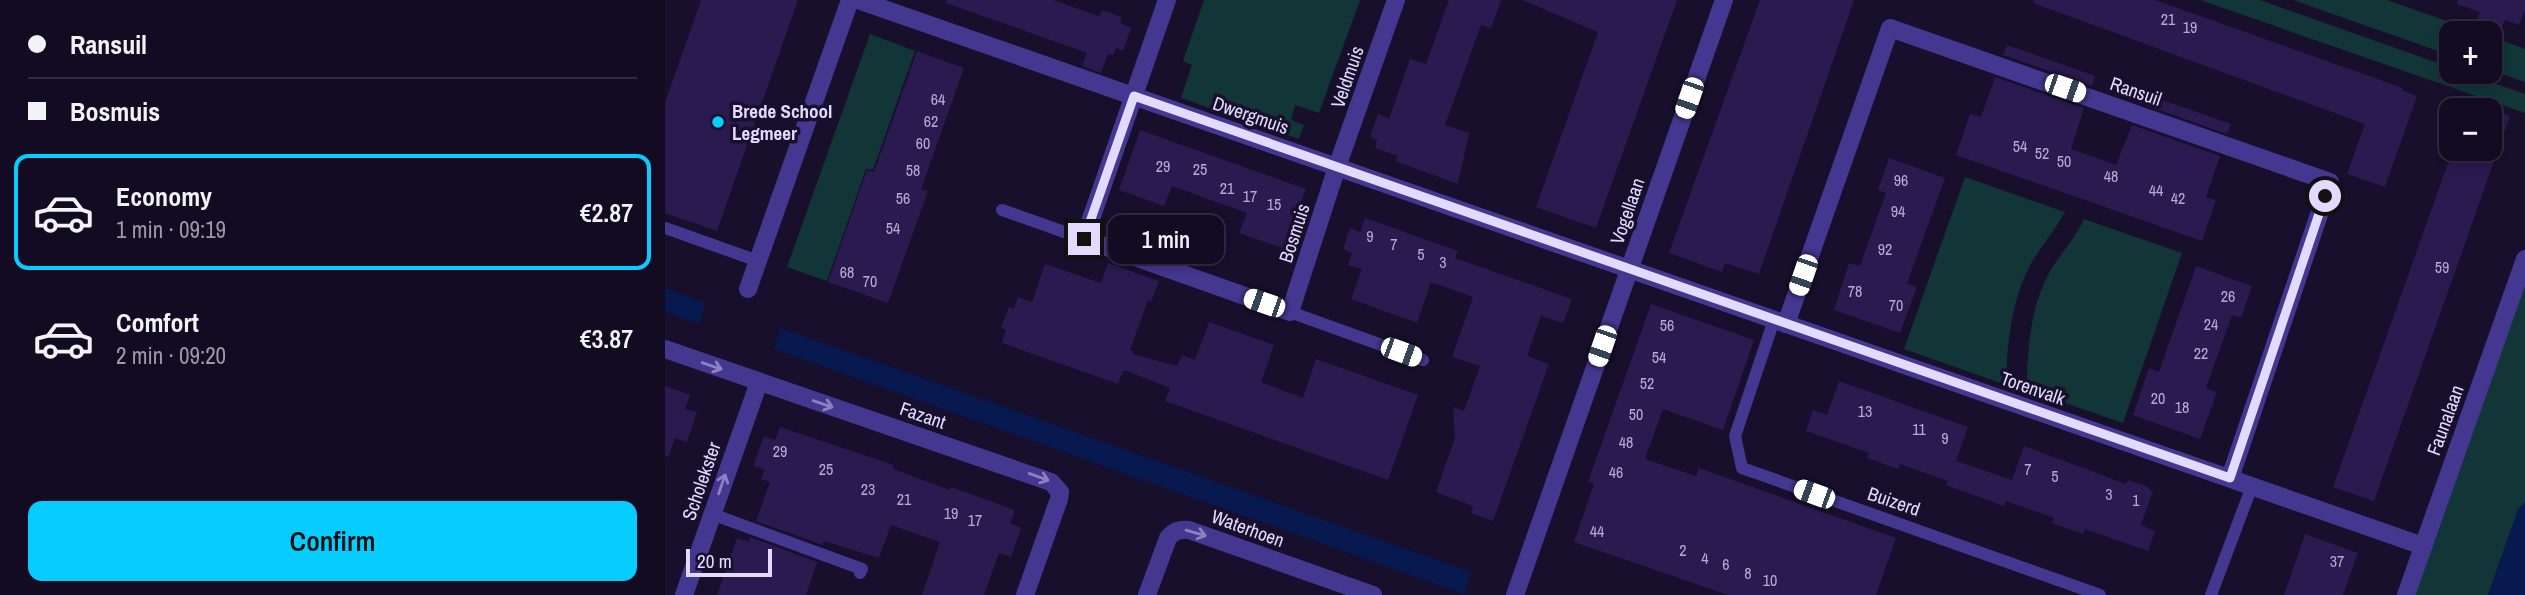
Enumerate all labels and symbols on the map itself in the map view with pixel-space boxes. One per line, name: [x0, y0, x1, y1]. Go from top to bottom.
house number: 21: [2161, 8, 2176, 30]
house number: 19: [2183, 16, 2197, 38]
street label: Veldmuis: [1324, 42, 1370, 112]
street label: Ransuil: [2107, 70, 2165, 112]
car: [2042, 71, 2089, 105]
car: [1673, 75, 1706, 121]
house number: 64: [931, 88, 945, 110]
street label: Dwergmuis: [1210, 90, 1293, 140]
place label: Brede School Legmeer: [732, 98, 832, 146]
house number: 62: [924, 110, 938, 132]
marker: Brede School Legmeer: [710, 114, 726, 130]
house number: 60: [916, 132, 930, 154]
house number: 54: [2013, 135, 2027, 157]
house number: 52: [2035, 142, 2049, 164]
house number: 50: [2057, 150, 2071, 172]
house number: 29: [1156, 155, 1170, 177]
house number: 25: [1193, 158, 1207, 180]
house number: 58: [906, 159, 920, 181]
house number: 48: [2104, 165, 2118, 187]
house number: 96: [1894, 169, 1908, 191]
street label: Vogellaan: [1604, 174, 1650, 248]
house number: 21: [1220, 177, 1235, 199]
house number: 44: [2149, 179, 2163, 201]
route start: [2309, 180, 2341, 212]
house number: 17: [1243, 185, 1257, 207]
house number: 56: [896, 187, 910, 209]
house number: 42: [2171, 187, 2185, 209]
house number: 15: [1267, 193, 1281, 215]
street label: Bosmuis: [1272, 200, 1316, 266]
house number: 94: [1891, 200, 1905, 222]
callout: 1 min: [1109, 215, 1224, 264]
house number: 54: [886, 217, 900, 239]
route end: [1068, 223, 1100, 255]
house number: 9: [1366, 225, 1374, 247]
house number: 7: [1390, 233, 1398, 255]
house number: 92: [1878, 238, 1892, 260]
house number: 5: [1417, 243, 1425, 265]
house number: 3: [1439, 251, 1447, 273]
car: [1787, 252, 1820, 298]
house number: 59: [2435, 256, 2449, 278]
house number: 68: [840, 261, 854, 283]
house number: 70: [863, 270, 877, 292]
house number: 78: [1848, 280, 1862, 302]
house number: 26: [2221, 285, 2235, 307]
car: [1241, 286, 1288, 320]
house number: 70: [1889, 294, 1903, 316]
house number: 24: [2204, 313, 2218, 335]
house number: 56: [1660, 314, 1674, 336]
car: [1586, 323, 1619, 369]
car: [1378, 335, 1425, 369]
house number: 22: [2194, 342, 2208, 364]
house number: 54: [1652, 346, 1666, 368]
one-way arrow: [700, 361, 722, 373]
street label: Torenvalk: [1997, 365, 2069, 411]
house number: 52: [1640, 372, 1654, 394]
street label: Faunalaan: [2420, 381, 2470, 459]
house number: 20: [2151, 387, 2165, 409]
street label: Fazant: [897, 395, 950, 435]
house number: 18: [2175, 396, 2189, 418]
one-way arrow: [812, 399, 834, 411]
house number: 13: [1858, 400, 1872, 422]
house number: 50: [1629, 403, 1643, 425]
house number: 11: [1912, 418, 1927, 440]
house number: 9: [1941, 427, 1949, 449]
house number: 48: [1619, 431, 1633, 453]
street label: Scholekster: [675, 438, 727, 524]
house number: 29: [773, 440, 787, 462]
house number: 25: [819, 458, 833, 480]
house number: 7: [2024, 458, 2032, 480]
house number: 46: [1609, 461, 1623, 483]
house number: 5: [2051, 465, 2059, 487]
one-way arrow: [1027, 472, 1049, 484]
one-way arrow: [717, 474, 730, 496]
car: [1791, 477, 1838, 511]
house number: 23: [861, 478, 875, 500]
street label: Buizerd: [1864, 480, 1924, 522]
house number: 3: [2105, 483, 2113, 505]
house number: 21: [897, 488, 912, 510]
house number: 1: [2132, 489, 2140, 511]
house number: 19: [944, 502, 958, 524]
street label: Waterhoen: [1208, 503, 1288, 553]
house number: 17: [968, 509, 982, 531]
house number: 44: [1590, 520, 1604, 542]
one-way arrow: [1185, 527, 1207, 540]
house number: 2: [1679, 539, 1687, 561]
scale bar: [686, 546, 772, 578]
house number: 4: [1701, 547, 1709, 569]
house number: 37: [2330, 550, 2344, 572]
house number: 6: [1722, 553, 1730, 575]
house number: 8: [1744, 562, 1752, 584]
house number: 10: [1763, 569, 1777, 591]

